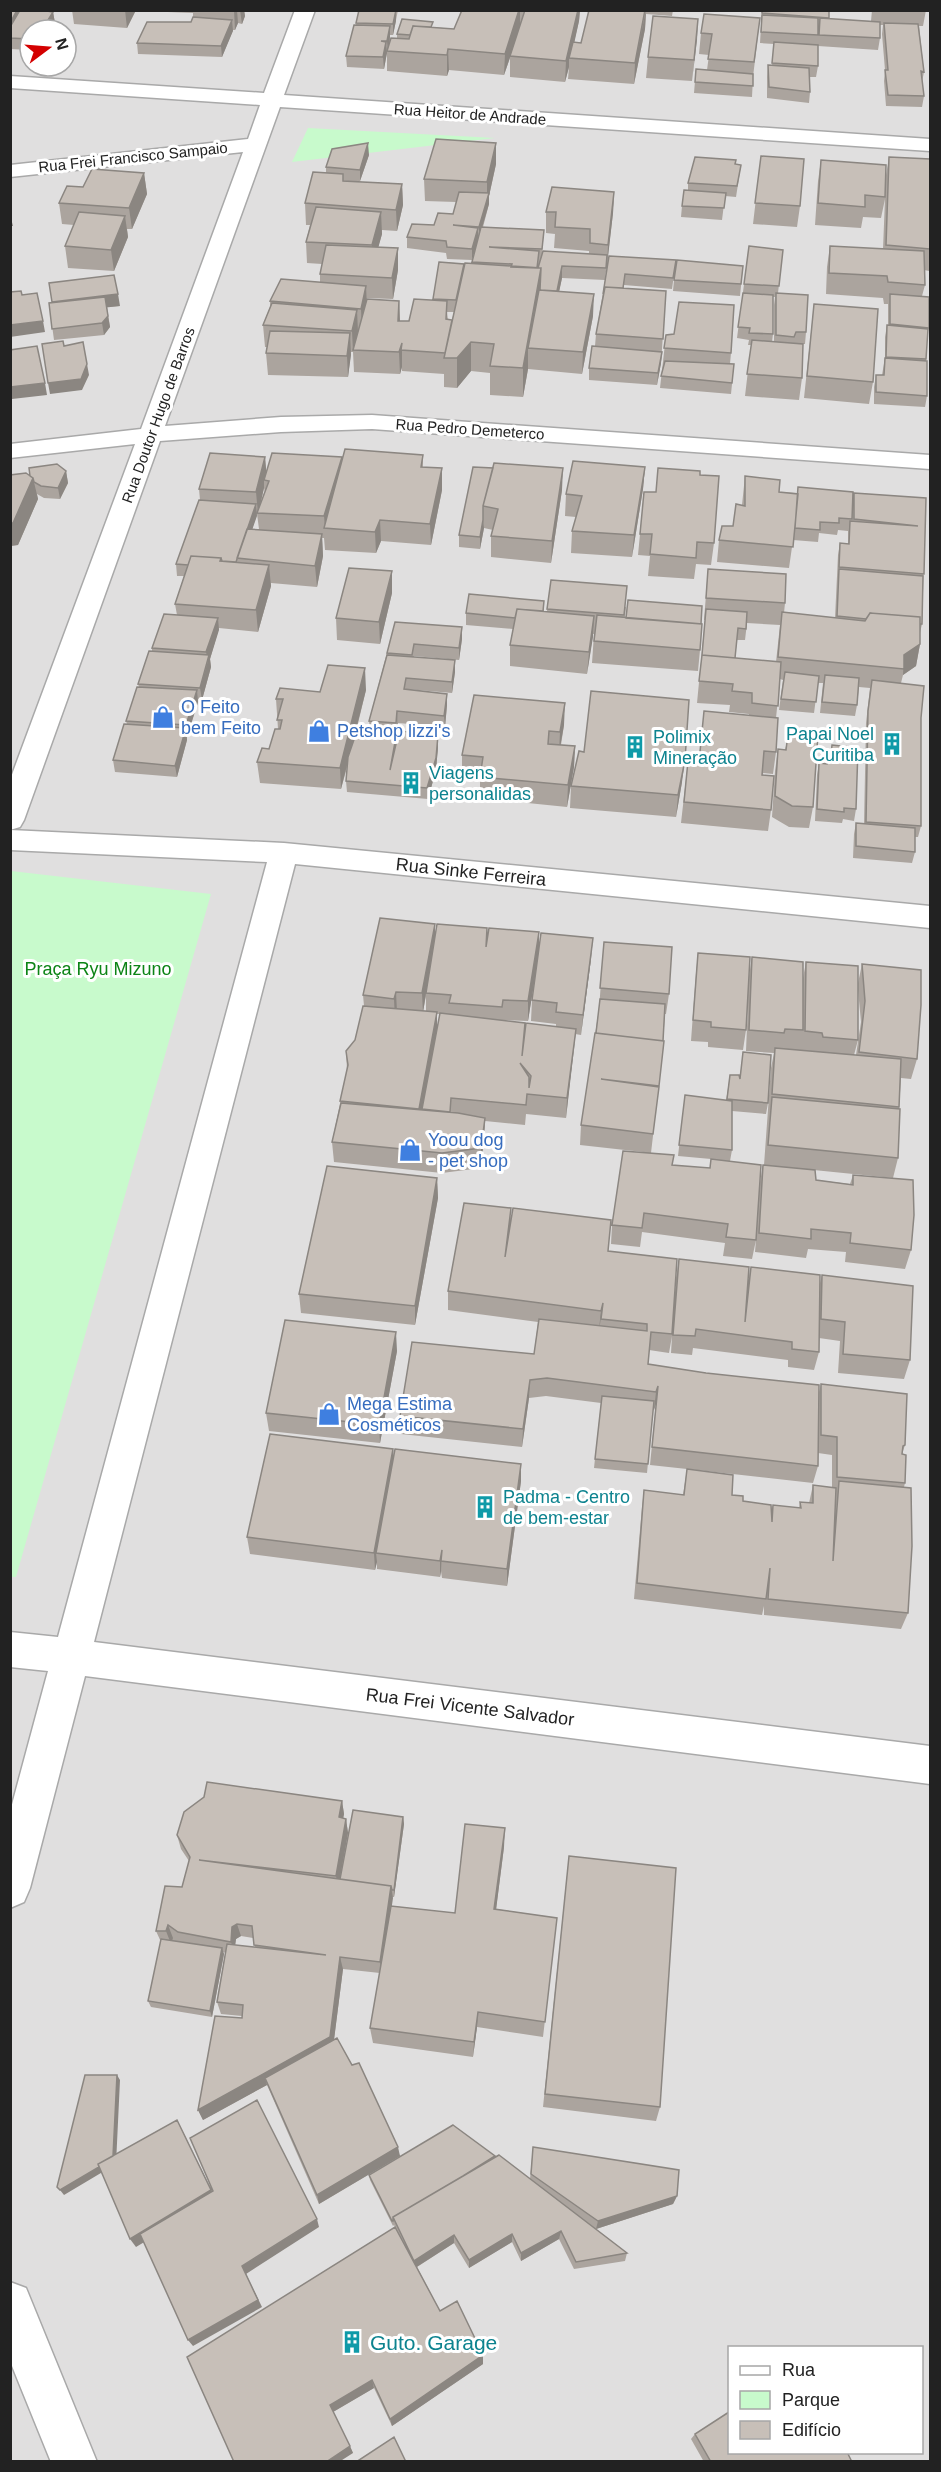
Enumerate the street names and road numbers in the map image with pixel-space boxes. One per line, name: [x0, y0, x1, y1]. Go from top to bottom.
street label: Rua Heitor de Andrade: [393, 100, 547, 128]
street label: Rua Frei Francisco Sampaio: [38, 139, 228, 175]
street label: Rua Doutor Hugo de Barros: [118, 325, 198, 505]
street label: Rua Pedro Demeterco: [395, 415, 545, 443]
street label: Rua Sinke Ferreira: [395, 854, 548, 890]
street label: Rua Frei Vicente Salvador: [365, 1684, 575, 1730]

